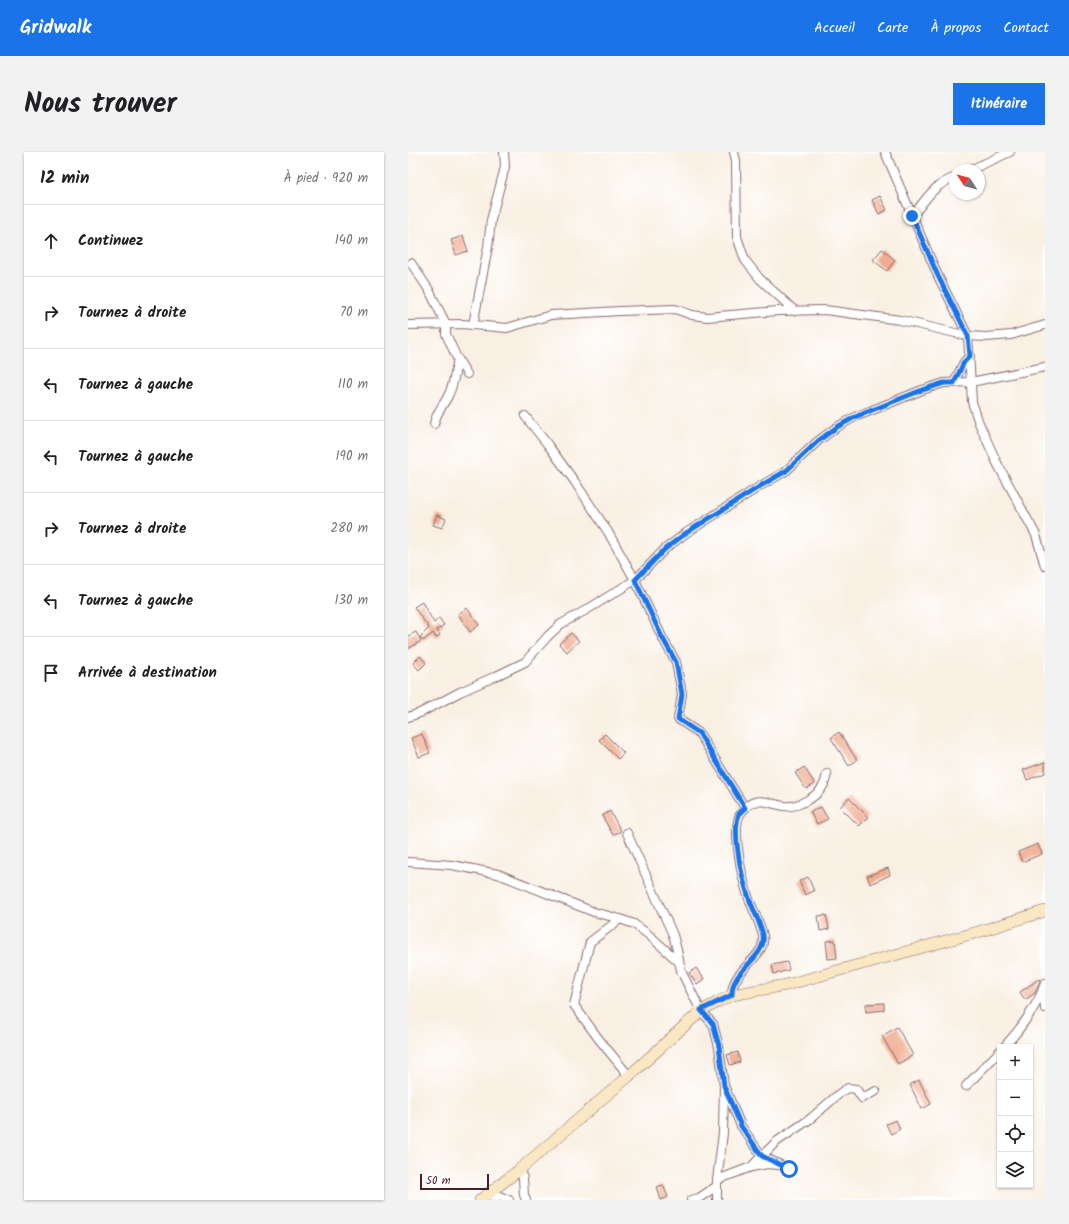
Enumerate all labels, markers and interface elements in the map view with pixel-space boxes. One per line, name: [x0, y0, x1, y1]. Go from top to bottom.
text: Gridwalk: [20, 13, 91, 43]
text: Accueil: [814, 17, 855, 39]
text: Carte: [877, 17, 908, 39]
text: À propos: [930, 17, 981, 39]
text: Contact: [1003, 17, 1049, 39]
text: Nous trouver: [24, 82, 177, 127]
button: Itinéraire: [953, 83, 1045, 125]
north arrow: [949, 164, 985, 200]
text: 12 min: [40, 165, 89, 192]
text: À pied · 920 m: [284, 168, 368, 189]
route end: [903, 207, 921, 225]
text: Continuez: [78, 229, 143, 253]
icon: ahead: [40, 230, 62, 252]
text: 140 m: [335, 230, 368, 251]
text: Tournez à droite: [78, 301, 186, 325]
icon: right: [40, 302, 62, 324]
text: 70 m: [340, 302, 368, 323]
text: Tournez à gauche: [78, 373, 193, 397]
icon: left: [40, 374, 62, 396]
text: 110 m: [338, 374, 368, 395]
text: Tournez à gauche: [78, 445, 193, 469]
icon: left: [40, 446, 62, 468]
text: 190 m: [336, 446, 368, 467]
text: Tournez à droite: [78, 517, 186, 541]
icon: right: [40, 518, 62, 540]
text: 280 m: [331, 518, 368, 539]
text: Tournez à gauche: [78, 589, 193, 613]
icon: left: [40, 590, 62, 612]
text: 130 m: [334, 590, 368, 611]
text: Arrivée à destination: [78, 661, 217, 685]
icon: arrive: [40, 662, 62, 684]
map controls: [997, 1044, 1033, 1188]
button: +: [997, 1044, 1033, 1080]
button: −: [997, 1080, 1033, 1116]
button: locate: [997, 1116, 1033, 1152]
button: layers: [997, 1152, 1033, 1188]
route start: [780, 1160, 798, 1178]
scale bar: [420, 1172, 489, 1191]
text: 50 m: [426, 1172, 451, 1190]

